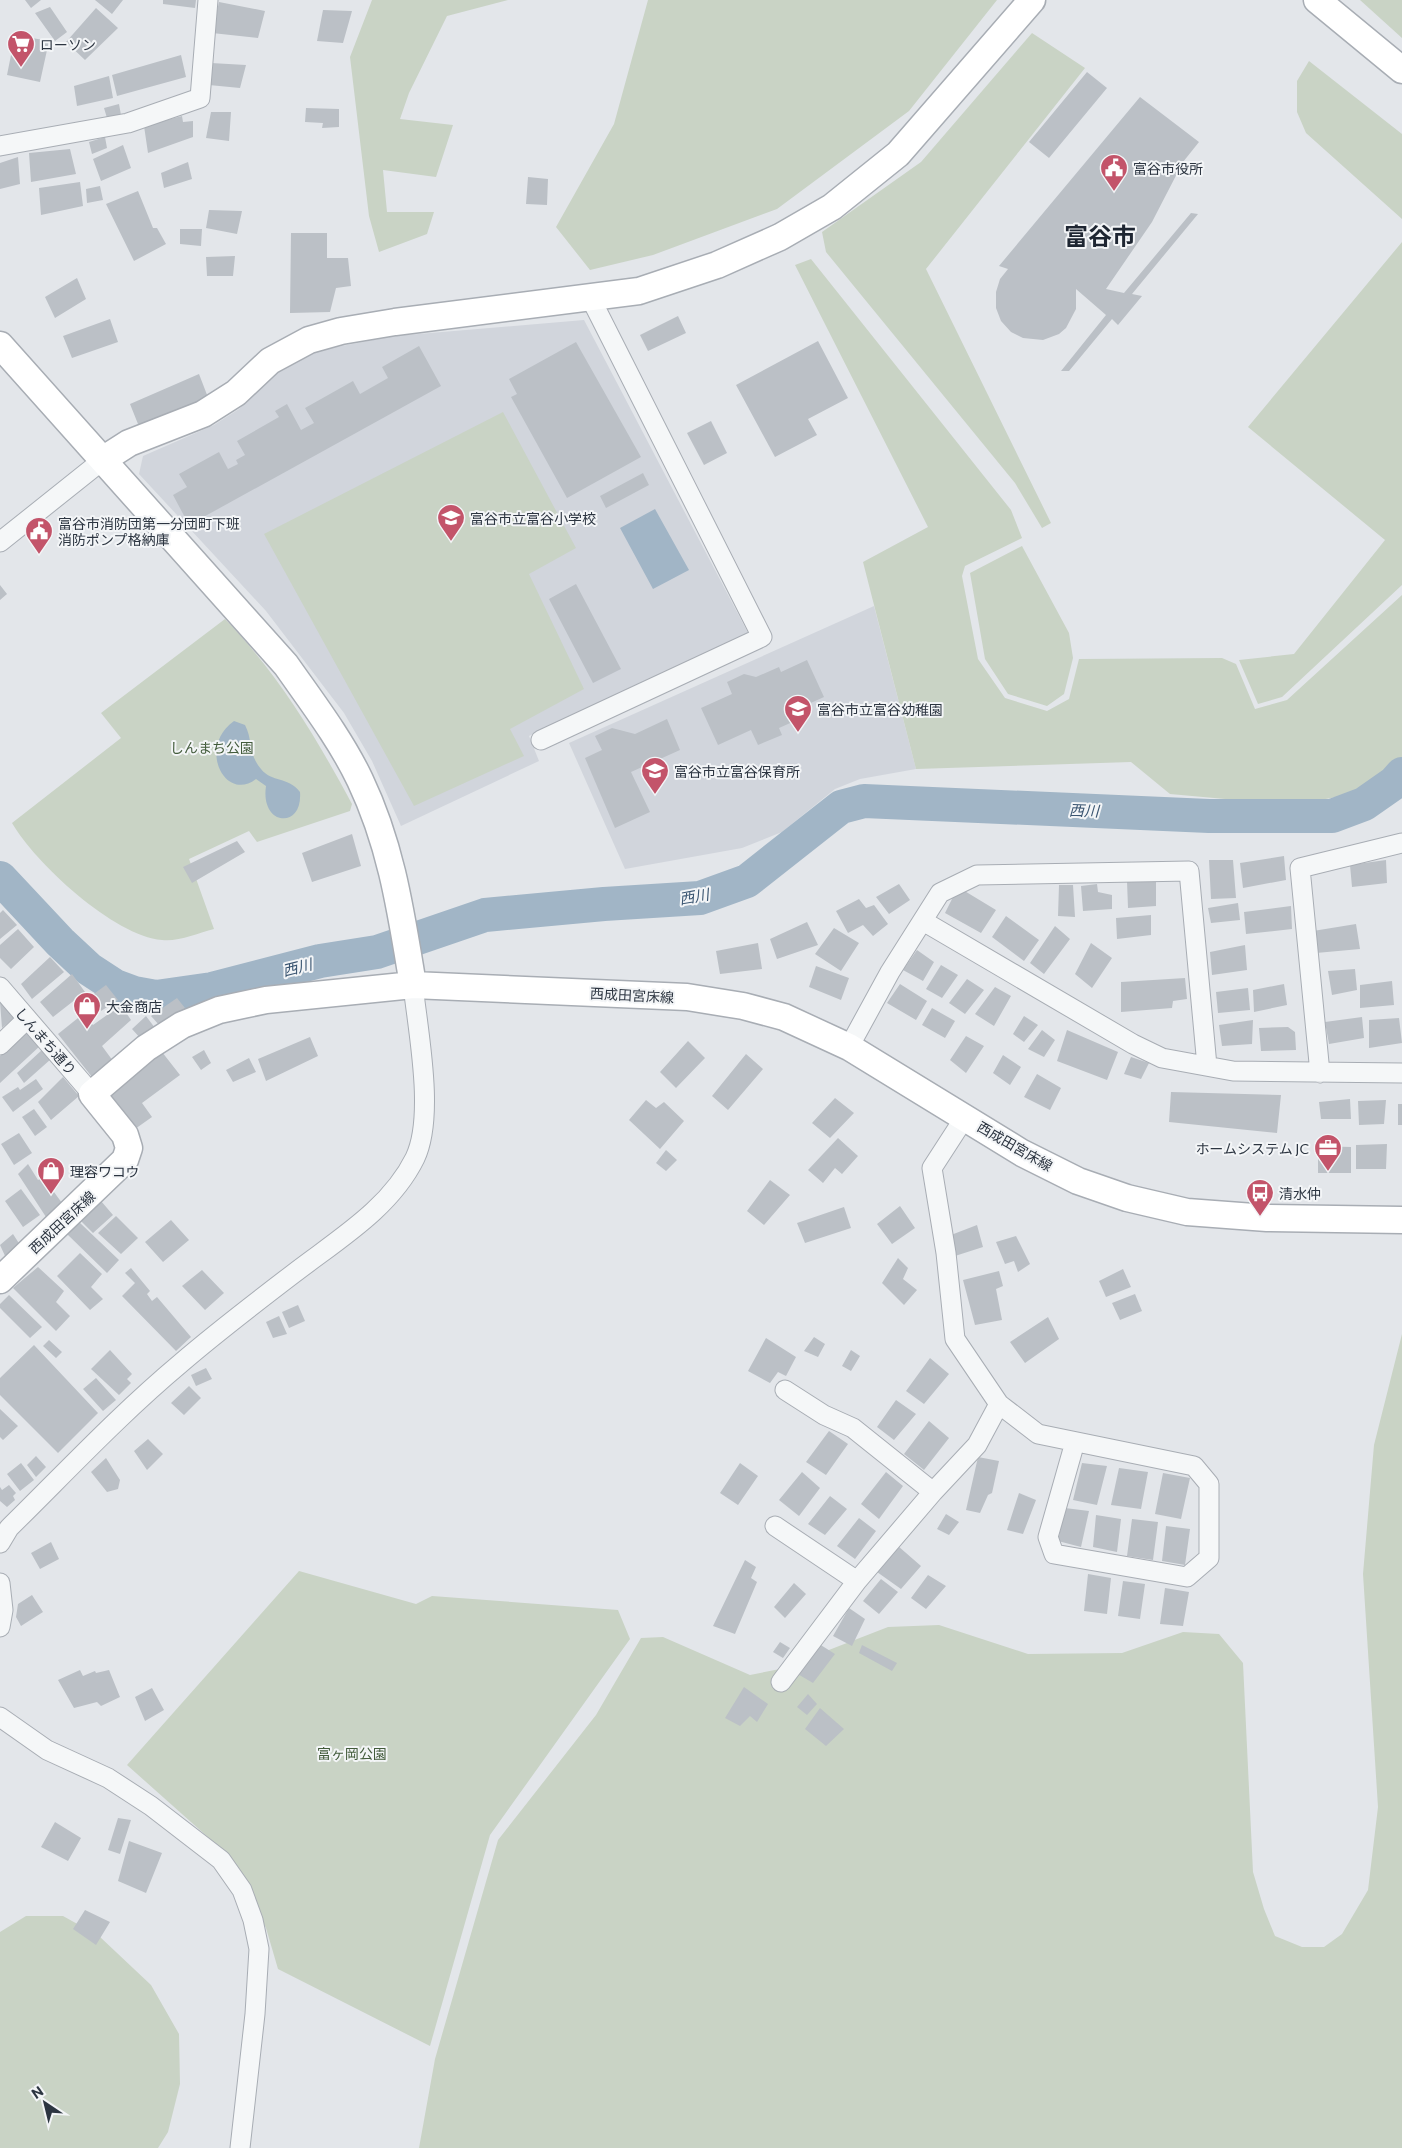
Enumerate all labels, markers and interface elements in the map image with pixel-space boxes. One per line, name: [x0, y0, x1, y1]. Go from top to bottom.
supermarket icon: ローソン: [6, 29, 36, 68]
place label: ローソン: [40, 36, 96, 53]
public building icon: 富谷市役所: [1099, 153, 1129, 192]
place label: 富谷市役所: [1133, 160, 1203, 177]
district label: 富谷市: [1064, 221, 1136, 250]
school or university icon: 富谷市立富谷小学校: [436, 503, 466, 542]
place label: 富谷市立富谷小学校: [470, 510, 596, 527]
place label: 富谷市消防団第一分団町下班 消防ポンプ格納庫: [58, 515, 240, 548]
public building icon: 富谷市消防団第一分団町下班 消防ポンプ格納庫: [24, 516, 54, 555]
school or university icon: 富谷市立富谷幼稚園: [783, 694, 813, 733]
place label: 富谷市立富谷幼稚園: [817, 701, 943, 718]
park label: しんまち公園: [170, 739, 254, 756]
school or university icon: 富谷市立富谷保育所: [640, 756, 670, 795]
place label: 富谷市立富谷保育所: [674, 763, 800, 780]
water label: 西川: [1069, 800, 1101, 820]
water label: 西川: [678, 884, 712, 907]
water label: 西川: [280, 954, 316, 979]
street label: 西成田宮床線: [590, 984, 674, 1006]
shop icon: 大金商店: [72, 991, 102, 1030]
place label: 大金商店: [106, 998, 162, 1015]
street label: しんまち通り: [12, 1004, 80, 1078]
street label: 西成田宮床線: [974, 1118, 1056, 1174]
office icon: ホームシステム JC: [1313, 1133, 1343, 1172]
place label: ホームシステム JC: [1195, 1140, 1309, 1157]
shop icon: 理容ワコウ: [36, 1156, 66, 1195]
place label: 理容ワコウ: [70, 1163, 139, 1180]
bus stop icon: 清水仲: [1245, 1178, 1275, 1217]
place label: 清水仲: [1279, 1185, 1321, 1202]
street label: 西成田宮床線: [25, 1187, 99, 1257]
park label: 富ヶ岡公園: [317, 1745, 387, 1762]
north arrow: [20, 2078, 70, 2128]
text: N: [28, 2082, 46, 2102]

